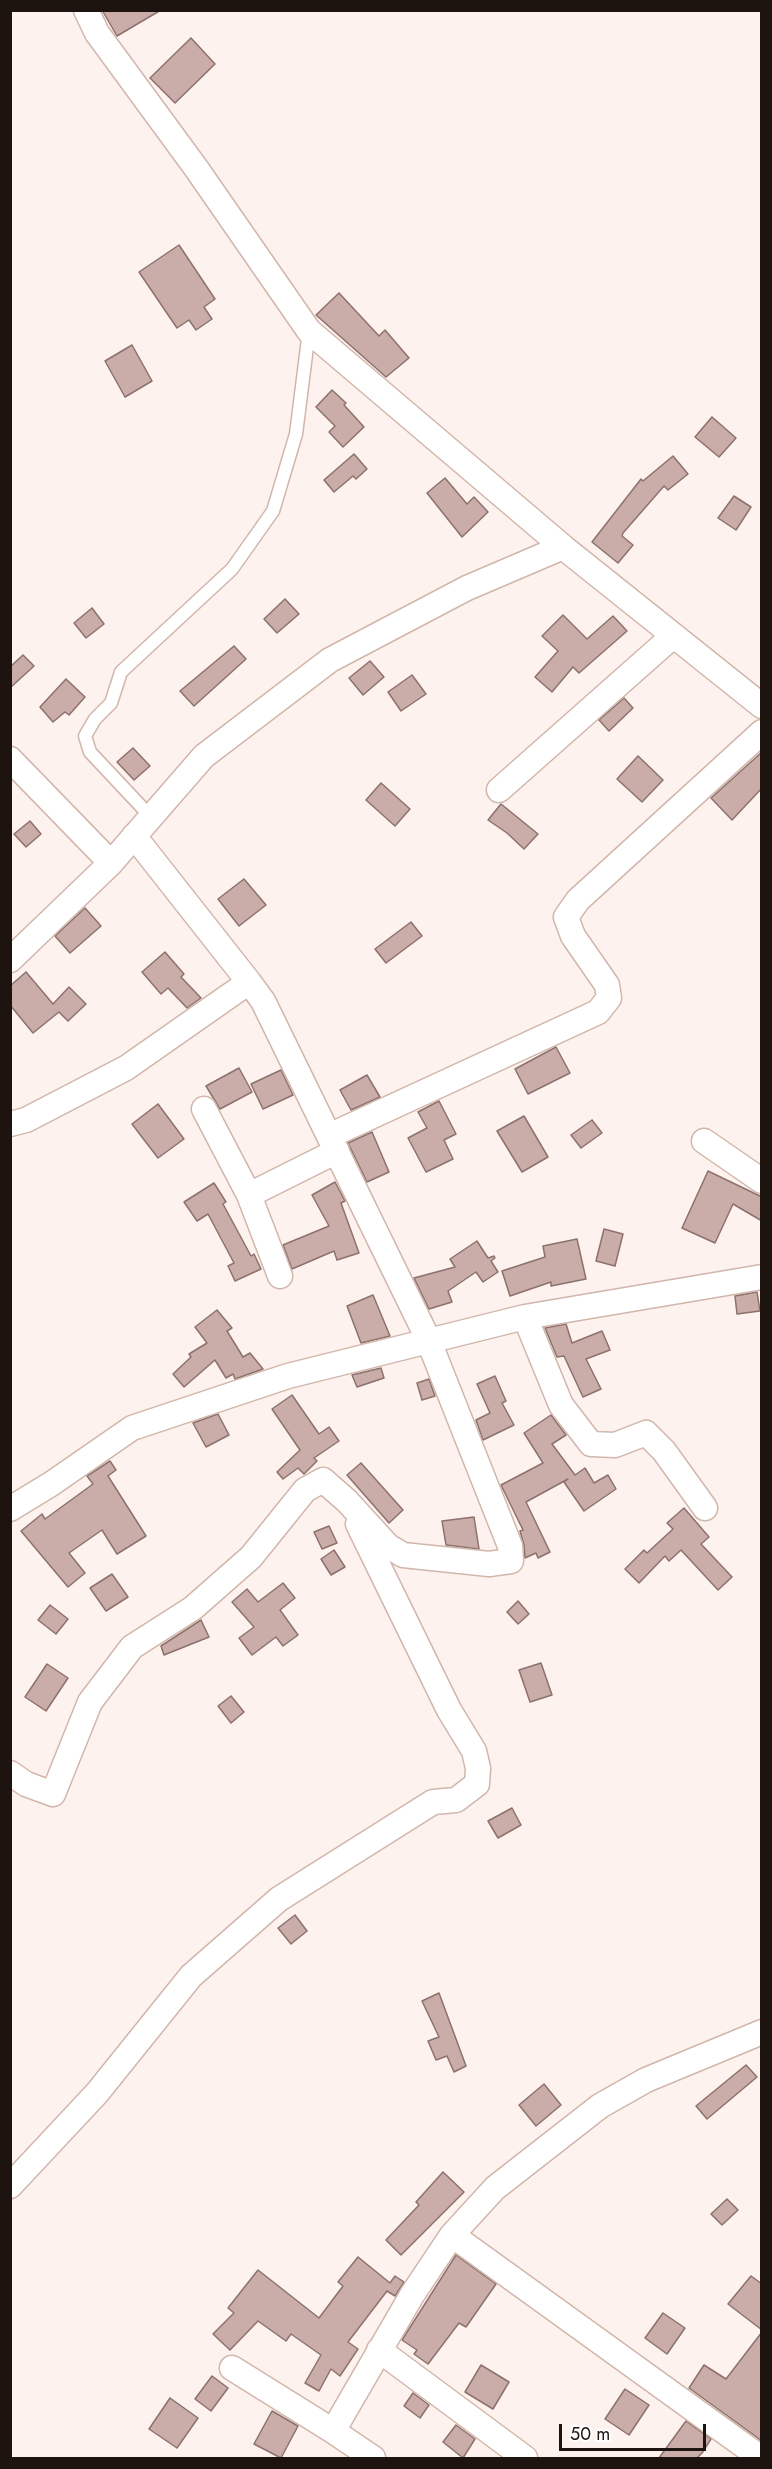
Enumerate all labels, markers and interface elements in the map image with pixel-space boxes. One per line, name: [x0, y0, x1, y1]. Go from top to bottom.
scale bar: [562, 2412, 709, 2450]
text: 50 m: [570, 2421, 610, 2447]

